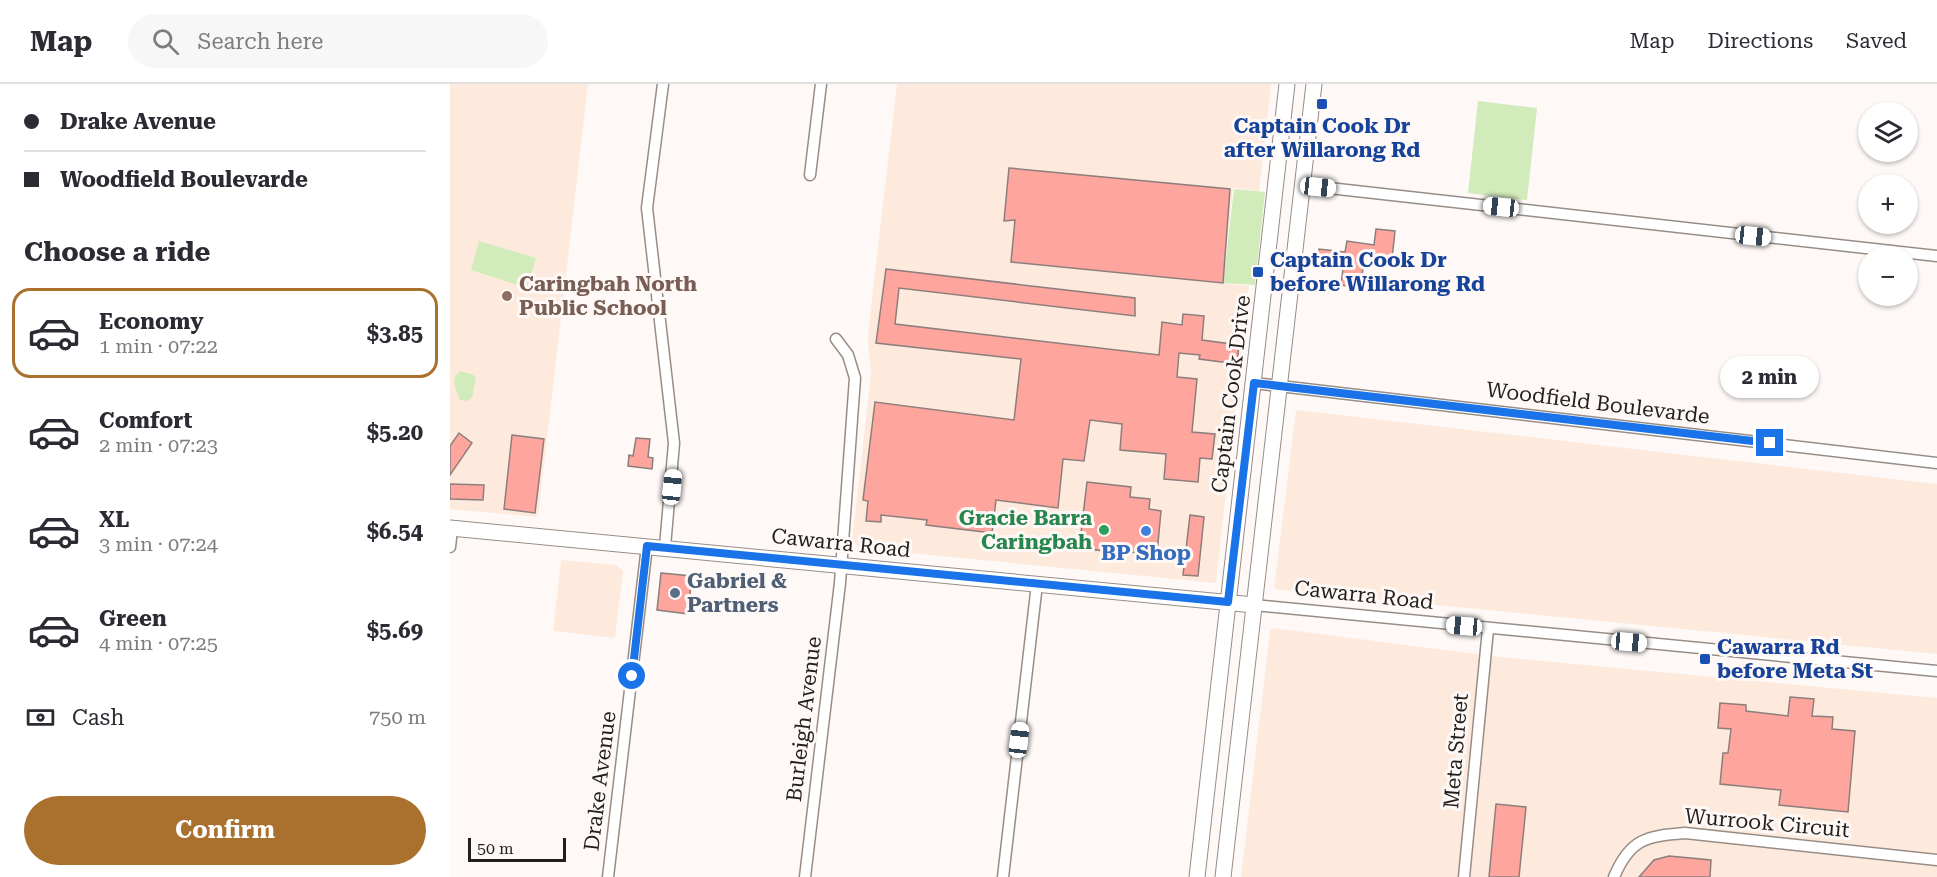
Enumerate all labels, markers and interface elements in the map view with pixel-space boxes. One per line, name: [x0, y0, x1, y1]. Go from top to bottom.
search box: [128, 14, 548, 68]
text: Map: [30, 25, 92, 58]
icon: search: [149, 25, 182, 58]
text: Search here: [197, 29, 323, 54]
text: Map: [1630, 29, 1674, 53]
text: Directions: [1707, 29, 1813, 53]
text: Saved: [1846, 29, 1907, 53]
marker: Captain Cook Dr after Willarong Rd: [1315, 97, 1329, 111]
map controls: [1858, 102, 1918, 306]
button: layers: [1858, 102, 1918, 162]
text: Drake Avenue: [60, 109, 216, 134]
place label: Captain Cook Dr after Willarong Rd: [1224, 114, 1420, 162]
text: Woodfield Boulevarde: [60, 167, 308, 192]
button: +: [1858, 174, 1918, 234]
car: [1299, 176, 1337, 198]
car: [1482, 196, 1520, 218]
car: [1734, 225, 1772, 247]
text: Choose a ride: [24, 236, 210, 268]
button: −: [1858, 246, 1918, 306]
place label: Captain Cook Dr before Willarong Rd: [1270, 248, 1485, 296]
marker: Captain Cook Dr before Willarong Rd: [1251, 265, 1265, 279]
place label: Caringbah North Public School: [519, 272, 697, 320]
marker: Caringbah North Public School: [500, 289, 514, 303]
street label: Captain Cook Drive: [1207, 294, 1255, 494]
icon: car: [27, 306, 81, 360]
text: Economy: [99, 309, 203, 334]
text: $3.85: [367, 321, 423, 346]
text: 1 min · 07:22: [99, 334, 218, 358]
callout: 2 min: [1720, 356, 1820, 398]
text: 2 min: [1742, 365, 1797, 389]
street label: Woodfield Boulevarde: [1485, 377, 1711, 429]
icon: car: [27, 405, 81, 459]
text: Comfort: [99, 408, 192, 433]
text: $5.20: [367, 420, 423, 445]
route end: [1756, 429, 1783, 456]
text: 2 min · 07:23: [99, 433, 218, 457]
car: [661, 468, 683, 506]
icon: car: [27, 504, 81, 558]
place label: Gracie Barra Caringbah: [959, 506, 1093, 554]
text: XL: [99, 507, 129, 532]
text: $6.54: [367, 519, 423, 544]
marker: Gracie Barra Caringbah: [1097, 523, 1111, 537]
street label: Cawarra Road: [770, 524, 912, 562]
marker: BP Shop: [1139, 524, 1153, 538]
text: 3 min · 07:24: [99, 532, 218, 556]
place label: BP Shop: [1101, 541, 1191, 565]
place label: Gabriel & Partners: [687, 569, 787, 617]
street label: Cawarra Road: [1293, 576, 1435, 614]
marker: Gabriel & Partners: [668, 586, 682, 600]
icon: car: [27, 603, 81, 657]
text: Green: [99, 606, 167, 631]
car: [1445, 615, 1483, 637]
text: $5.69: [367, 618, 423, 643]
text: 4 min · 07:25: [99, 631, 218, 655]
car: [1610, 631, 1648, 653]
street label: Burleigh Avenue: [782, 635, 826, 803]
place label: Cawarra Rd before Meta St: [1717, 635, 1873, 683]
marker: Cawarra Rd before Meta St: [1698, 652, 1712, 666]
route start: [618, 662, 645, 689]
street label: Meta Street: [1439, 692, 1473, 810]
icon: cash: [24, 701, 57, 734]
text: Cash: [72, 705, 124, 730]
text: 750 m: [369, 705, 426, 729]
street label: Drake Avenue: [580, 710, 620, 852]
car: [1008, 721, 1030, 759]
button: Confirm: [24, 796, 426, 865]
street label: Wurrook Circuit: [1684, 804, 1851, 842]
scale bar: [468, 835, 566, 862]
text: 50 m: [477, 839, 514, 858]

